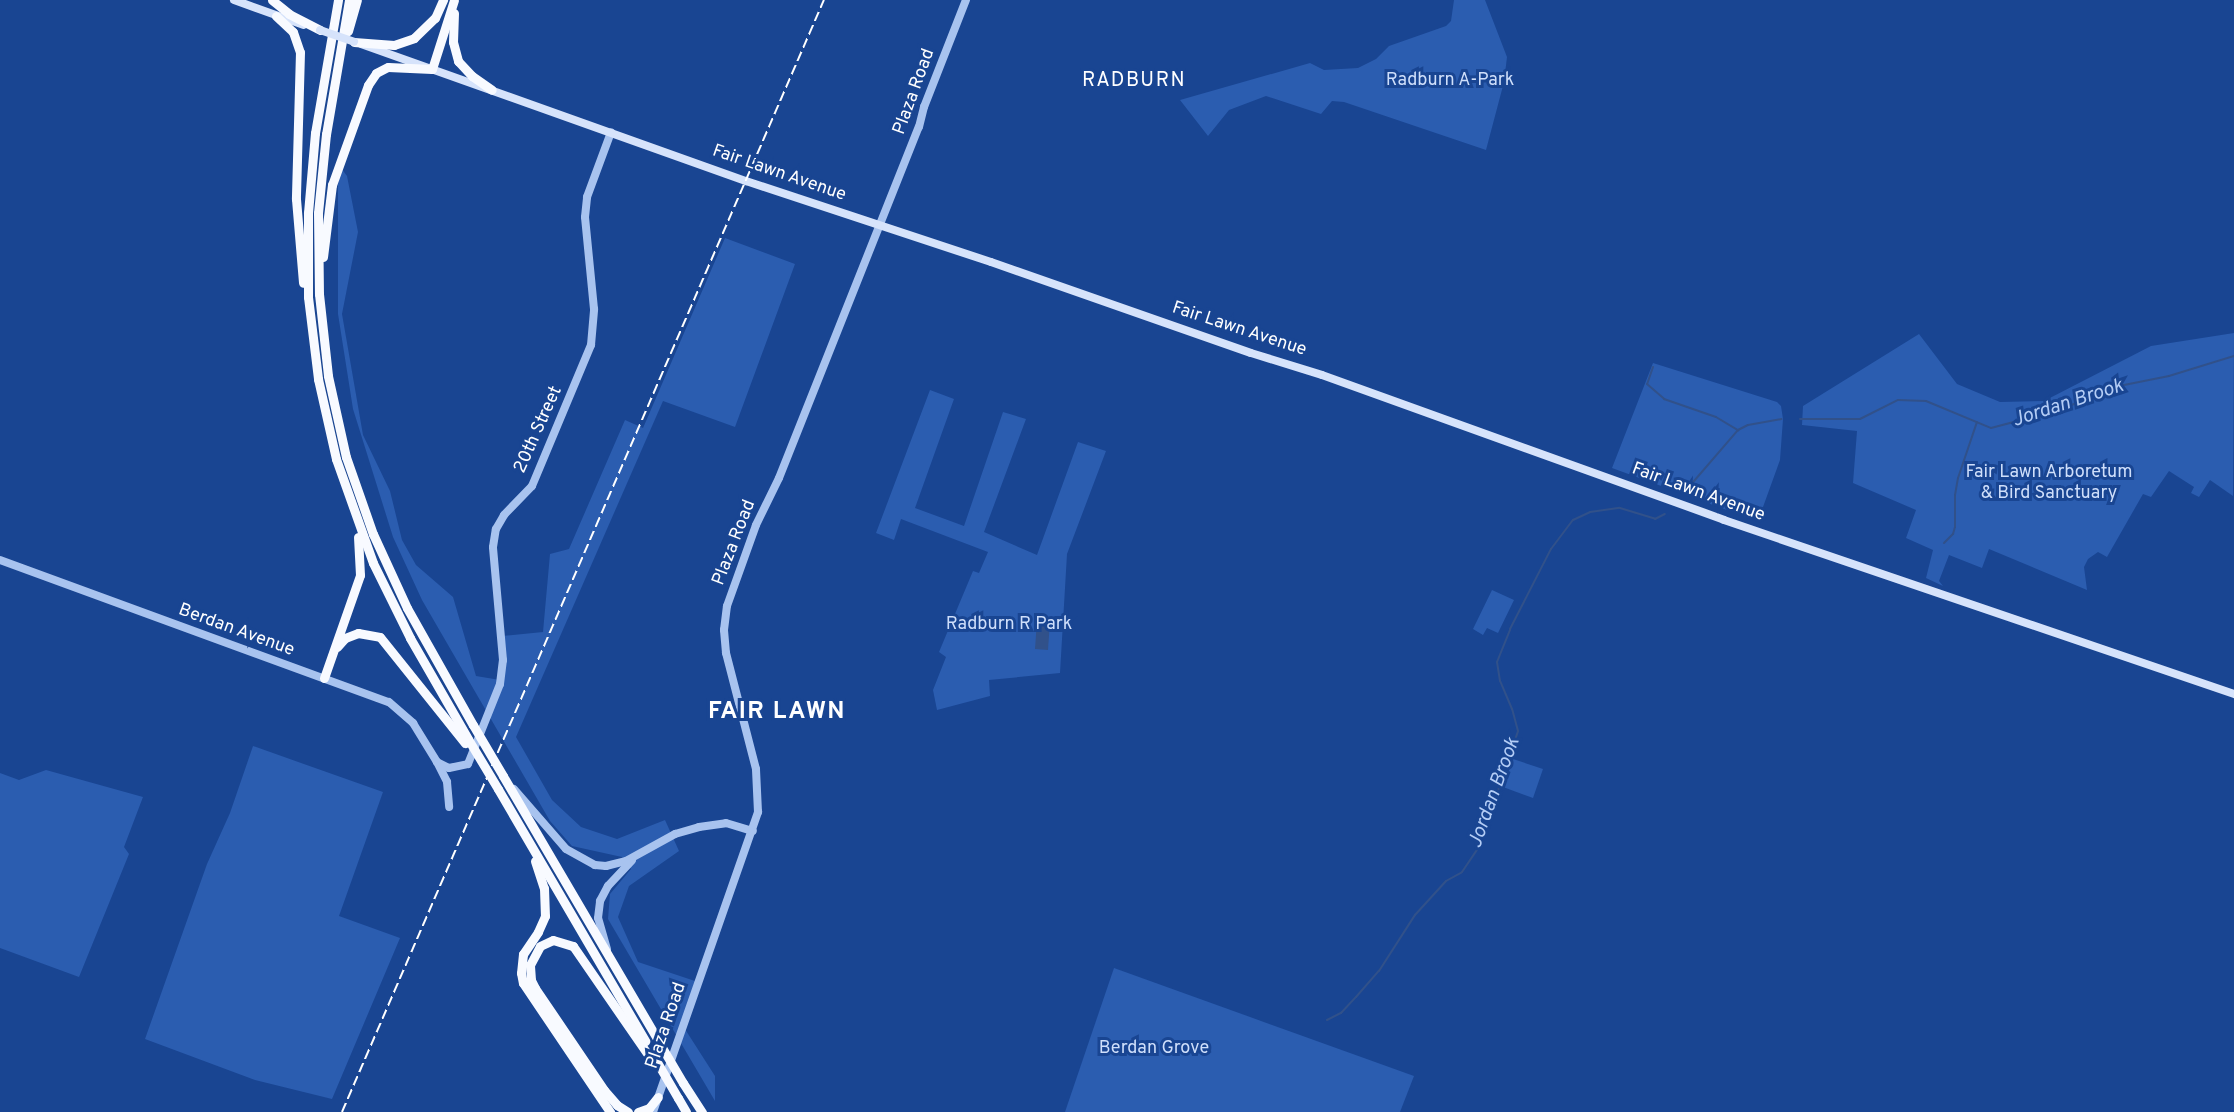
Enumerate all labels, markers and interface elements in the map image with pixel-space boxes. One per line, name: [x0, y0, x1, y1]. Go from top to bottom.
street label: Plaza Road: [889, 46, 941, 138]
district label: RADBURN: [1082, 69, 1186, 93]
park label: Radburn A-Park: [1385, 70, 1515, 92]
street label: Fair Lawn Avenue: [709, 141, 849, 207]
street label: Fair Lawn Avenue: [1169, 298, 1309, 362]
water label: Jordan Brook: [2009, 375, 2127, 433]
street label: 20th Street: [510, 383, 568, 477]
street label: Fair Lawn Avenue: [1628, 459, 1768, 527]
park label: Fair Lawn Arboretum & Bird Sanctuary: [1965, 463, 2133, 506]
street label: Plaza Road: [709, 497, 761, 589]
street label: Berdan Avenue: [175, 600, 297, 662]
park label: Radburn R Park: [946, 614, 1072, 636]
district label: FAIR LAWN: [708, 699, 846, 727]
water label: Jordan Brook: [1464, 735, 1526, 851]
street label: Plaza Road: [642, 980, 692, 1072]
park label: Berdan Grove: [1099, 1038, 1209, 1060]

